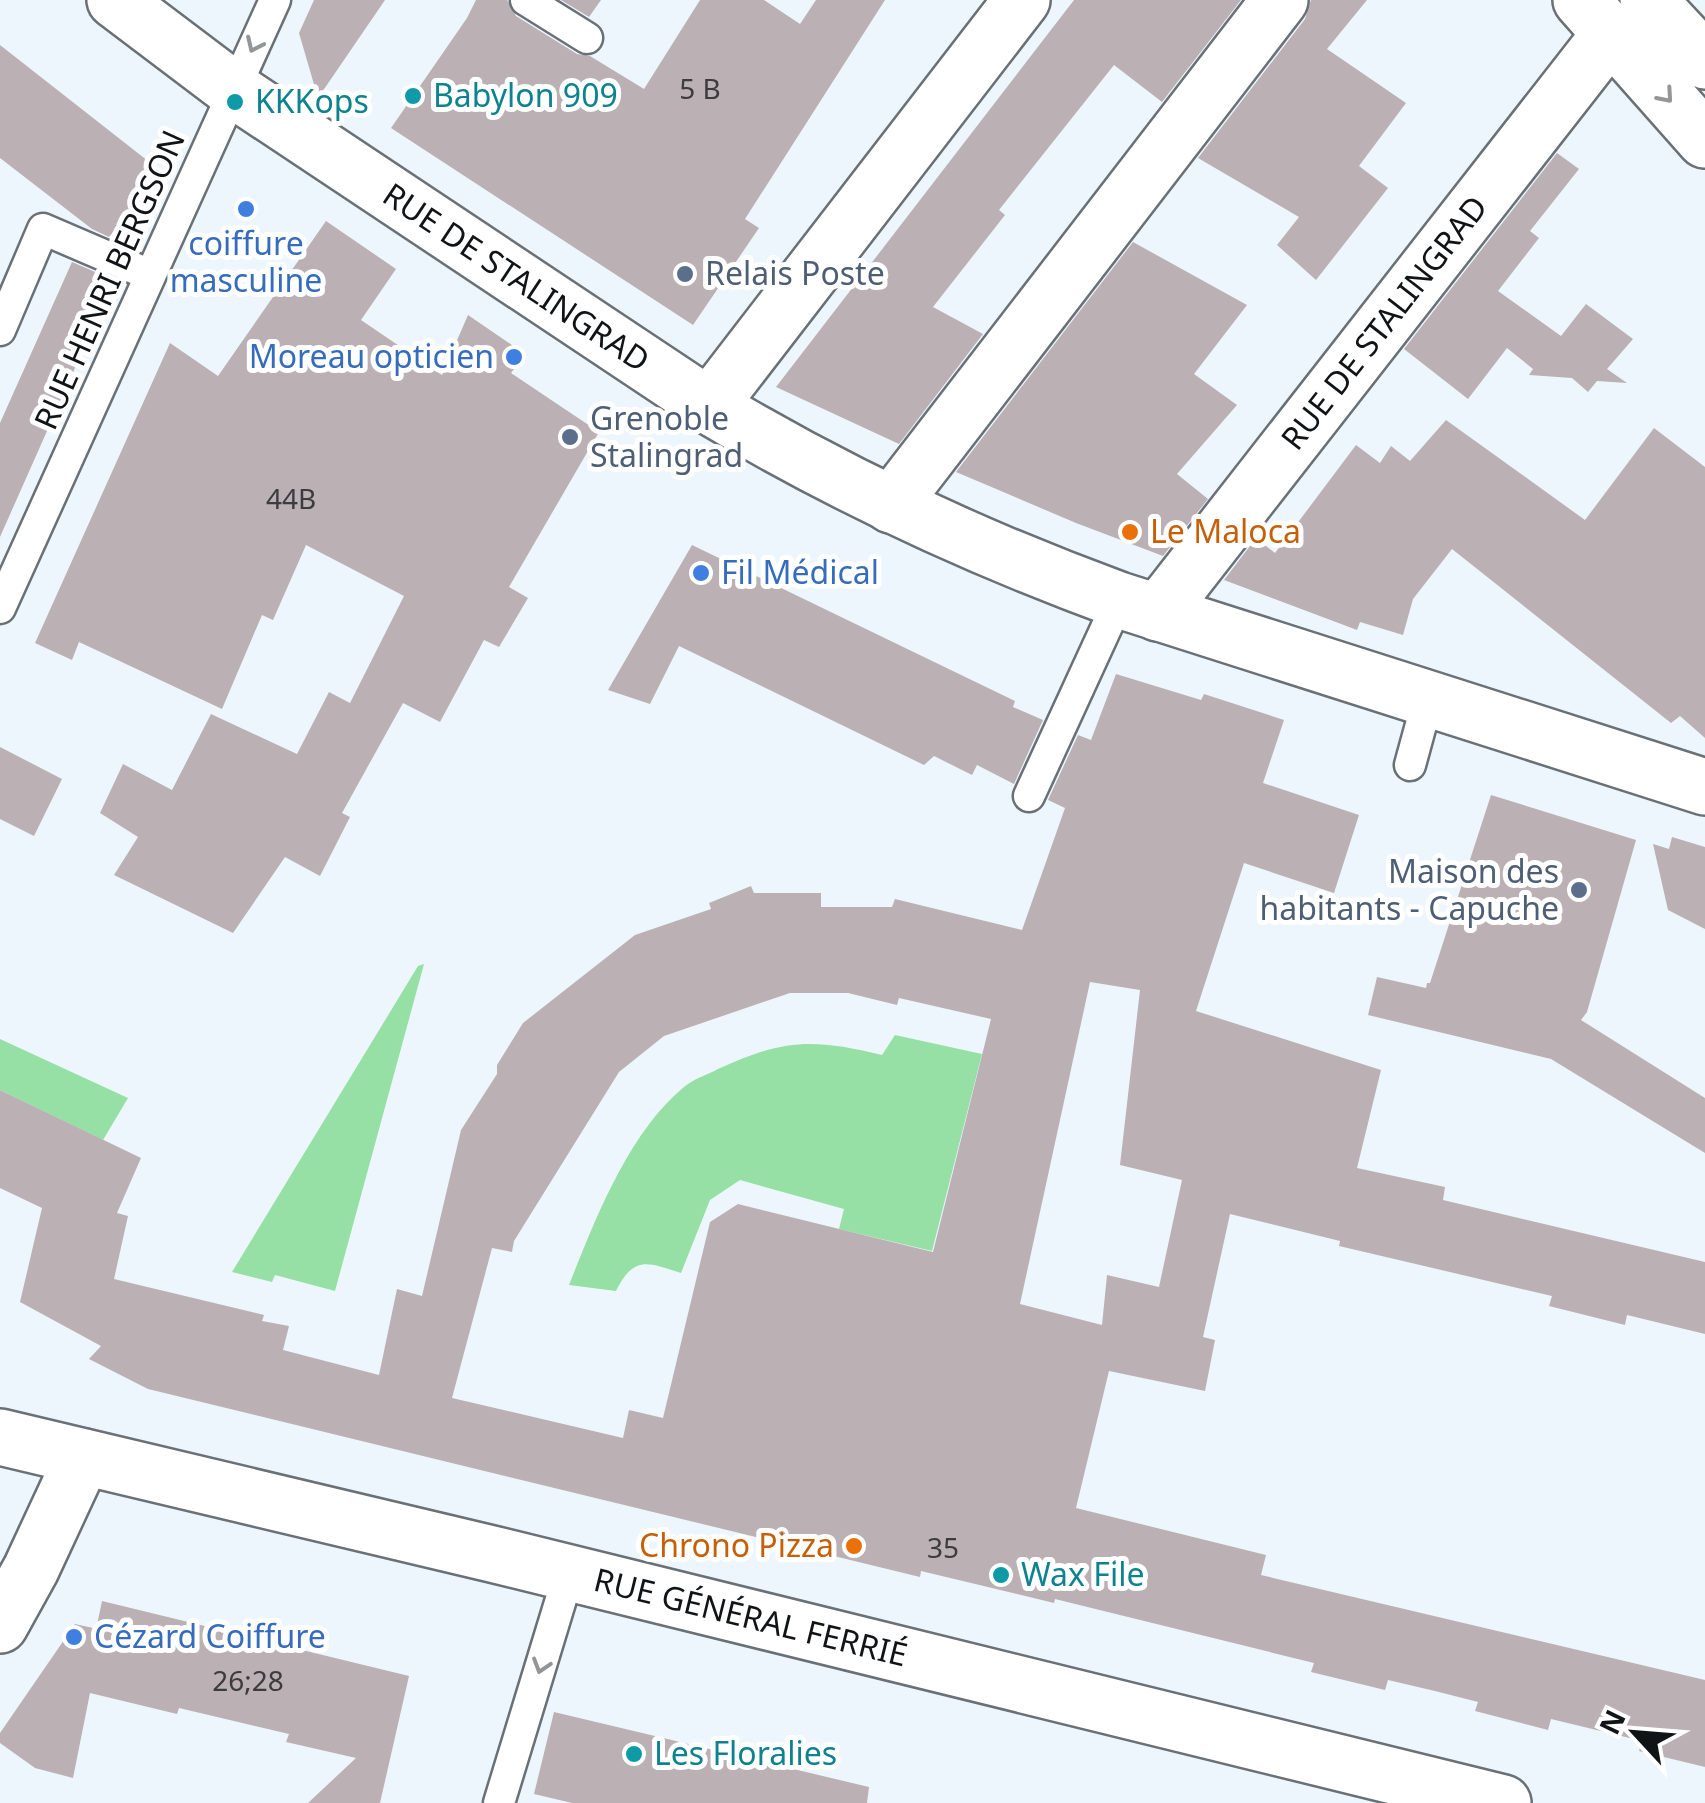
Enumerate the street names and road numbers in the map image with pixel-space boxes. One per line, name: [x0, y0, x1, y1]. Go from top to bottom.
street label: RUE HENRI BERGSON: [23, 123, 194, 436]
street label: RUE DE STALINGRAD: [375, 172, 659, 381]
street label: RUE DE STALINGRAD: [1271, 186, 1496, 458]
street label: RUE GÉNÉRAL FERRIÉ: [590, 1557, 912, 1675]

